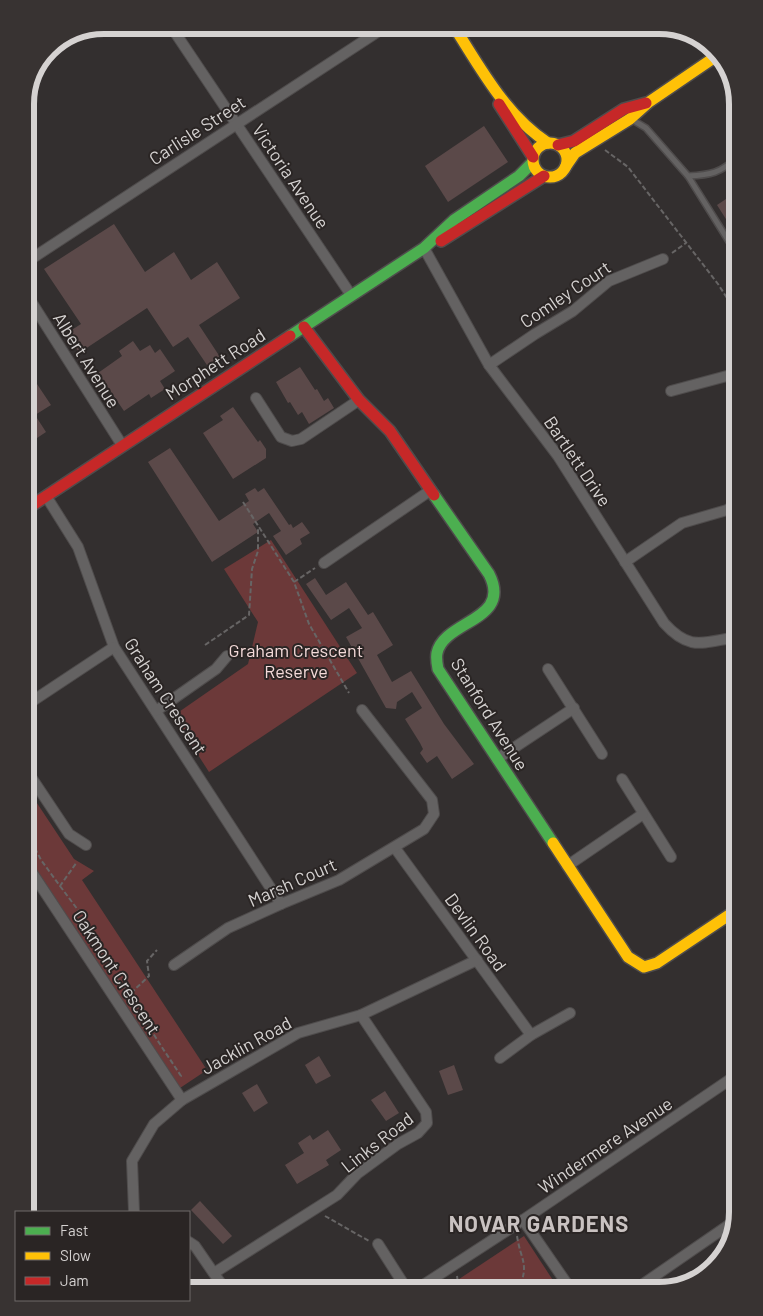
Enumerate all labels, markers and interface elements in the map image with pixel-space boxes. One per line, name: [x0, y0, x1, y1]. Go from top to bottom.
street label: Carlisle Street: [145, 91, 249, 169]
street label: Victoria Avenue: [248, 119, 334, 233]
street label: Comley Court: [515, 256, 615, 332]
street label: Albert Avenue: [49, 308, 125, 412]
street label: Morphett Road: [161, 324, 269, 404]
street label: Bartlett Drive: [540, 412, 616, 510]
street label: Graham Crescent: [120, 633, 212, 759]
park label: Graham Crescent Reserve: [229, 639, 363, 682]
street label: Stanford Avenue: [447, 654, 533, 774]
street label: Marsh Court: [244, 853, 340, 911]
street label: Devlin Road: [440, 889, 512, 975]
street label: Oakmont Crescent: [68, 905, 166, 1039]
street label: Jacklin Road: [197, 1011, 295, 1079]
street label: Windermere Avenue: [534, 1092, 676, 1198]
street label: Links Road: [337, 1107, 417, 1177]
district label: NOVAR GARDENS: [449, 1210, 629, 1236]
legend: [15, 1211, 190, 1301]
text: Fast: [60, 1221, 88, 1239]
text: Slow: [60, 1246, 91, 1264]
text: Jam: [60, 1271, 89, 1289]

